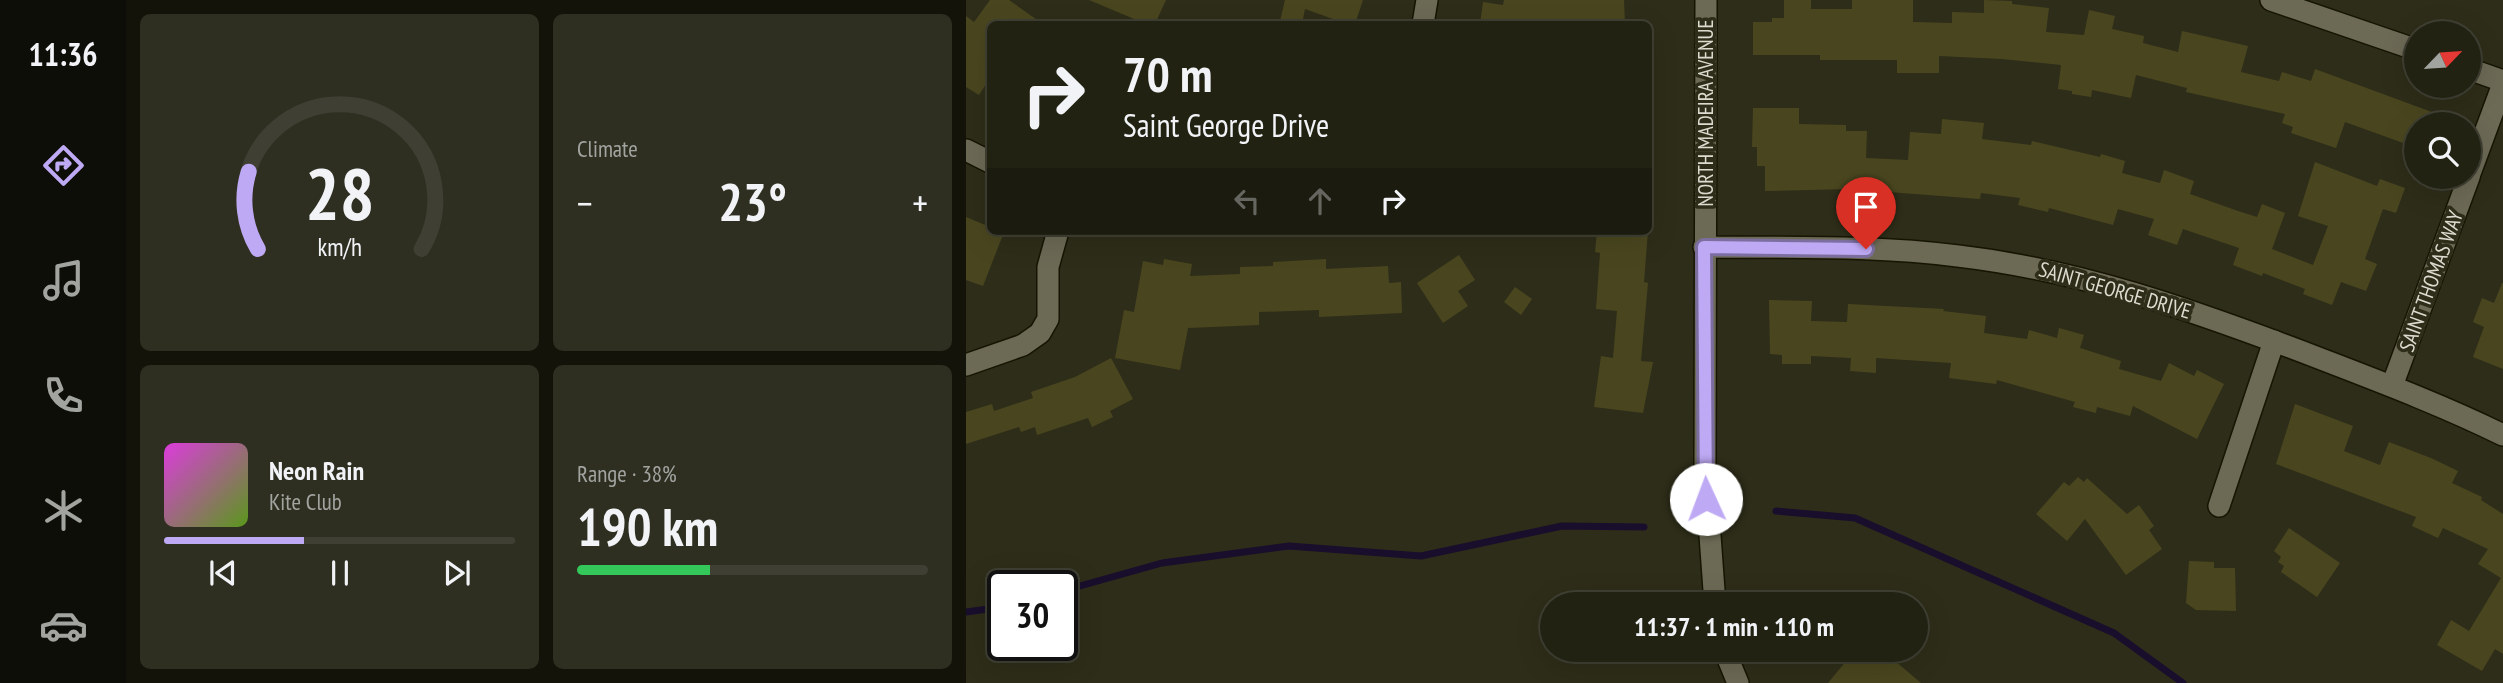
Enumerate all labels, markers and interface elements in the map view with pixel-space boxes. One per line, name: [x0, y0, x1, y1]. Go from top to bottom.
street label: NORTH MADEIRA AVENUE: [1692, 19, 1719, 207]
north arrow: [2404, 21, 2482, 98]
map controls: [2404, 21, 2481, 189]
text: 11:36: [28, 33, 98, 75]
text: 70 m: [1123, 42, 1212, 106]
icon: right: [1008, 49, 1099, 140]
text: Saint George Drive: [1123, 104, 1329, 146]
button: search: [2404, 112, 2481, 189]
text: Climate: [577, 134, 638, 163]
icon: directions: [39, 141, 88, 190]
text: 28: [305, 145, 374, 239]
text: 23°: [718, 168, 787, 235]
pin: [1836, 177, 1896, 249]
text: −: [577, 178, 593, 227]
text: +: [912, 178, 928, 227]
icon: left: [1228, 182, 1266, 220]
icon: ahead: [1301, 182, 1339, 220]
icon: right: [1374, 182, 1412, 220]
icon: arrive: [1847, 188, 1885, 226]
street label: SAINT THOMAS WAY: [2393, 206, 2469, 355]
text: km/h: [317, 230, 362, 262]
street label: SAINT GEORGE DRIVE: [2036, 255, 2194, 325]
icon: music: [39, 256, 88, 305]
icon: phone: [39, 371, 88, 420]
text: Neon Rain: [269, 454, 364, 487]
text: Range · 38%: [577, 459, 677, 488]
position arrow: [1669, 462, 1743, 536]
icon: climate: [39, 486, 88, 535]
text: Kite Club: [269, 487, 342, 516]
text: 190 km: [577, 493, 718, 560]
icon: previous: [204, 554, 242, 592]
icon: pause: [321, 554, 359, 592]
icon: next: [438, 554, 476, 592]
speed limit sign: 30: [987, 570, 1078, 661]
icon: car: [39, 601, 88, 650]
text: 11:37 · 1 min · 110 m: [1634, 610, 1834, 643]

